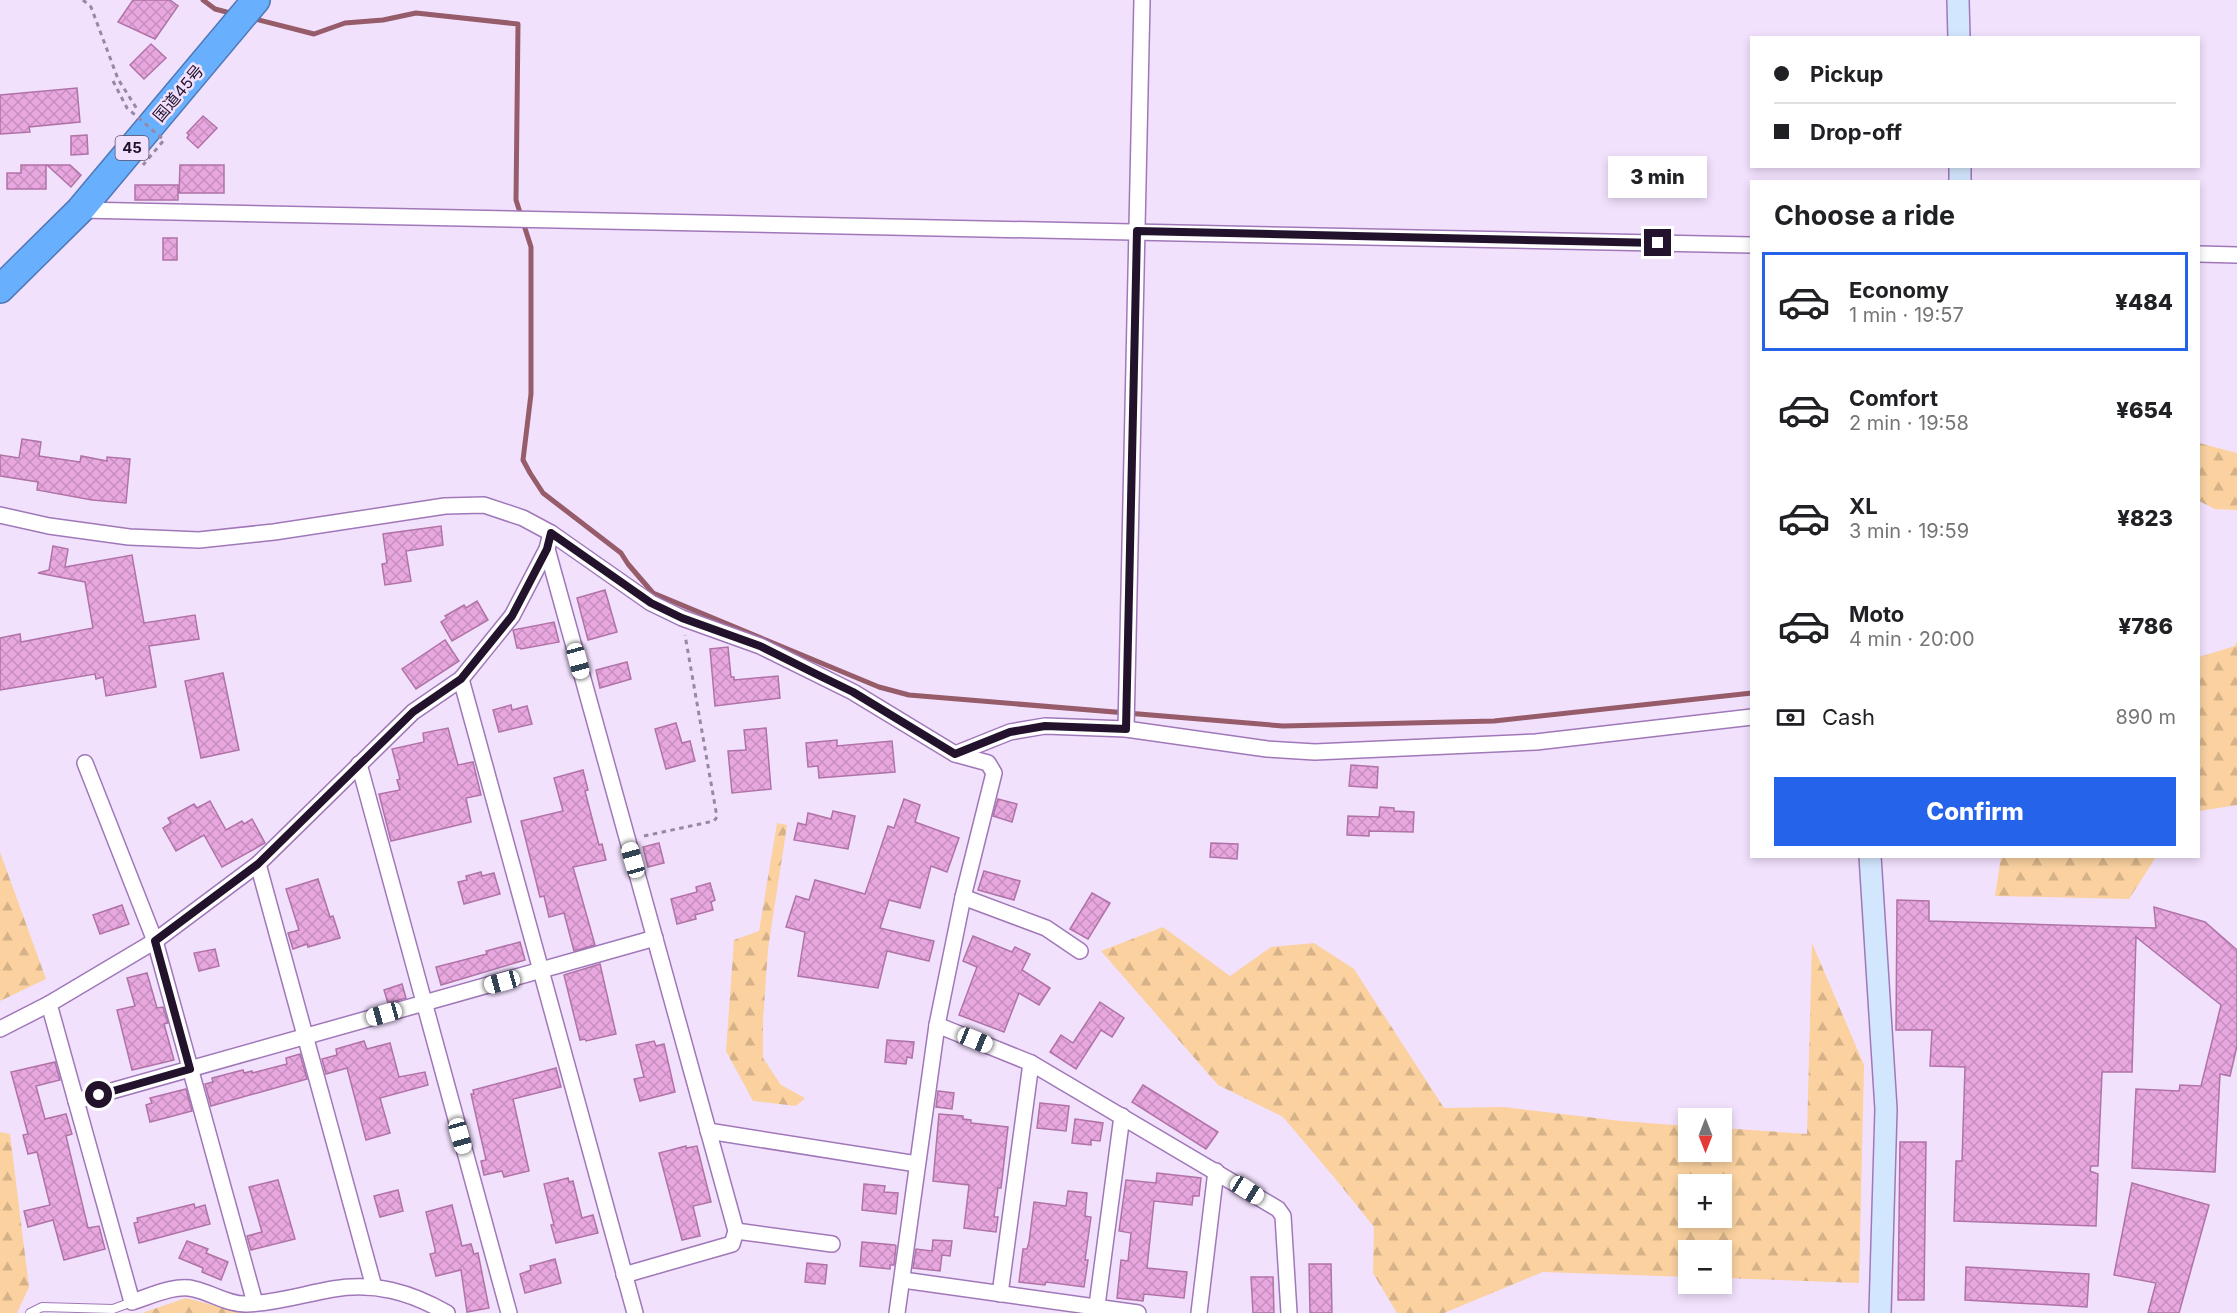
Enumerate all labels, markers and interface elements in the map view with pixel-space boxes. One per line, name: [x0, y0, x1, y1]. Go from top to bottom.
street label: 国道45号: [148, 60, 208, 126]
text: Pickup: [1810, 61, 1884, 87]
text: Drop-off: [1810, 119, 1902, 145]
road number: 45: [116, 136, 148, 160]
callout: 3 min: [1608, 156, 1708, 198]
text: 3 min: [1630, 165, 1685, 189]
text: Choose a ride: [1774, 199, 1955, 232]
route end: [1644, 229, 1671, 256]
icon: car: [1777, 275, 1831, 329]
text: Economy: [1849, 277, 1949, 303]
text: ¥484: [2115, 289, 2173, 315]
text: 1 min · 19:57: [1849, 303, 1964, 327]
icon: car: [1777, 383, 1831, 437]
text: Comfort: [1849, 385, 1938, 411]
text: ¥654: [2116, 397, 2173, 423]
text: 2 min · 19:58: [1849, 411, 1969, 435]
icon: car: [1777, 491, 1831, 545]
text: XL: [1849, 493, 1878, 519]
text: ¥823: [2117, 505, 2173, 531]
text: 3 min · 19:59: [1849, 519, 1969, 543]
icon: car: [1777, 599, 1831, 653]
text: Moto: [1849, 601, 1904, 627]
text: ¥786: [2118, 613, 2173, 639]
text: 4 min · 20:00: [1849, 627, 1975, 651]
car: [565, 641, 591, 681]
icon: cash: [1774, 701, 1807, 734]
text: Cash: [1822, 704, 1875, 730]
text: 890 m: [2115, 705, 2176, 729]
button: Confirm: [1774, 777, 2176, 846]
car: [619, 840, 647, 880]
car: [482, 969, 522, 995]
car: [364, 1000, 404, 1028]
car: [955, 1025, 995, 1055]
route start: [85, 1081, 112, 1108]
north arrow: [1678, 1108, 1732, 1162]
map controls: [1678, 1108, 1732, 1294]
car: [446, 1116, 474, 1156]
car: [1227, 1173, 1267, 1207]
button: +: [1678, 1174, 1732, 1228]
button: −: [1678, 1240, 1732, 1294]

